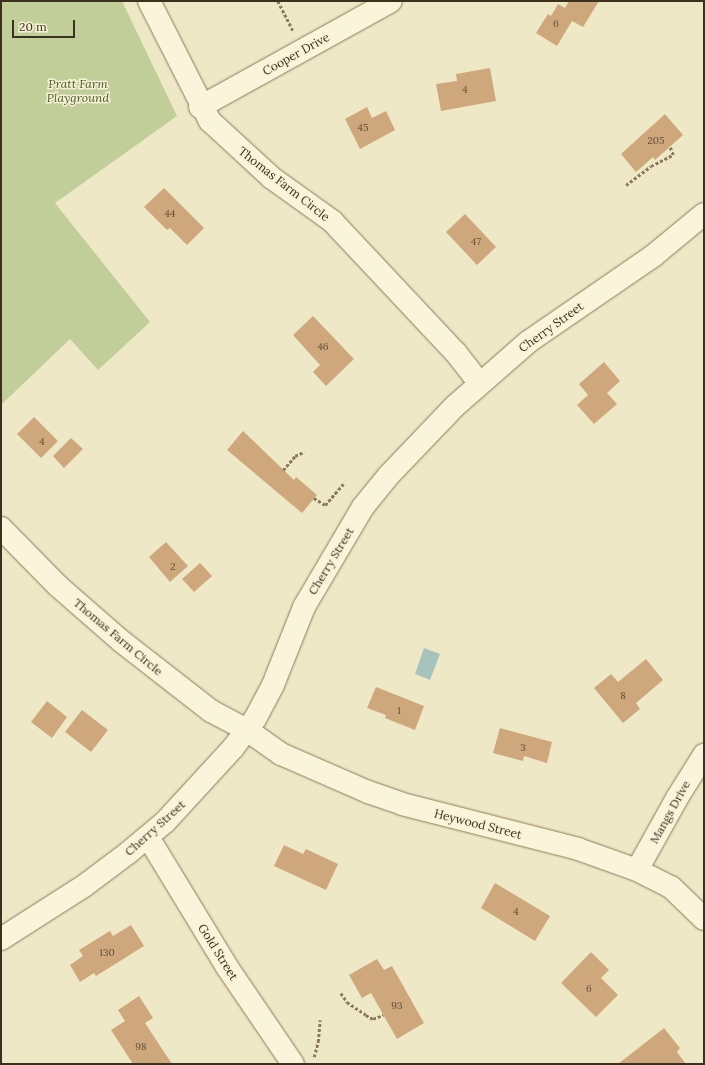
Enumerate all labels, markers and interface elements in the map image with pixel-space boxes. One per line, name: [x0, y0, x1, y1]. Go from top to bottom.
scale bar: [14, 12, 77, 38]
house number: 6: [553, 18, 559, 30]
text: 20 m: [19, 19, 47, 34]
street label: Cooper Drive: [260, 30, 332, 78]
park label: Pratt Farm Playground: [47, 77, 109, 105]
house number: 4: [462, 84, 468, 96]
house number: 45: [358, 122, 368, 134]
house number: 205: [647, 135, 665, 147]
street label: Thomas Farm Circle: [235, 144, 333, 224]
house number: 44: [165, 208, 175, 220]
house number: 47: [471, 236, 481, 248]
street label: Cherry Street: [516, 299, 586, 355]
house number: 46: [317, 341, 329, 353]
house number: 4: [39, 436, 45, 448]
street label: Cherry Street: [305, 525, 357, 597]
house number: 2: [170, 561, 176, 573]
street label: Thomas Farm Circle: [71, 596, 165, 678]
house number: 8: [620, 690, 626, 702]
house number: 1: [397, 705, 401, 717]
house number: 3: [520, 742, 526, 754]
street label: Mangs Drive: [647, 778, 693, 846]
street label: Cherry Street: [122, 797, 188, 859]
street label: Heywood Street: [433, 806, 523, 842]
house number: 4: [513, 906, 519, 918]
street label: Gold Street: [195, 921, 241, 983]
house number: 130: [99, 947, 115, 959]
house number: 6: [586, 983, 592, 995]
house number: 93: [391, 1000, 403, 1012]
house number: 98: [135, 1041, 147, 1053]

